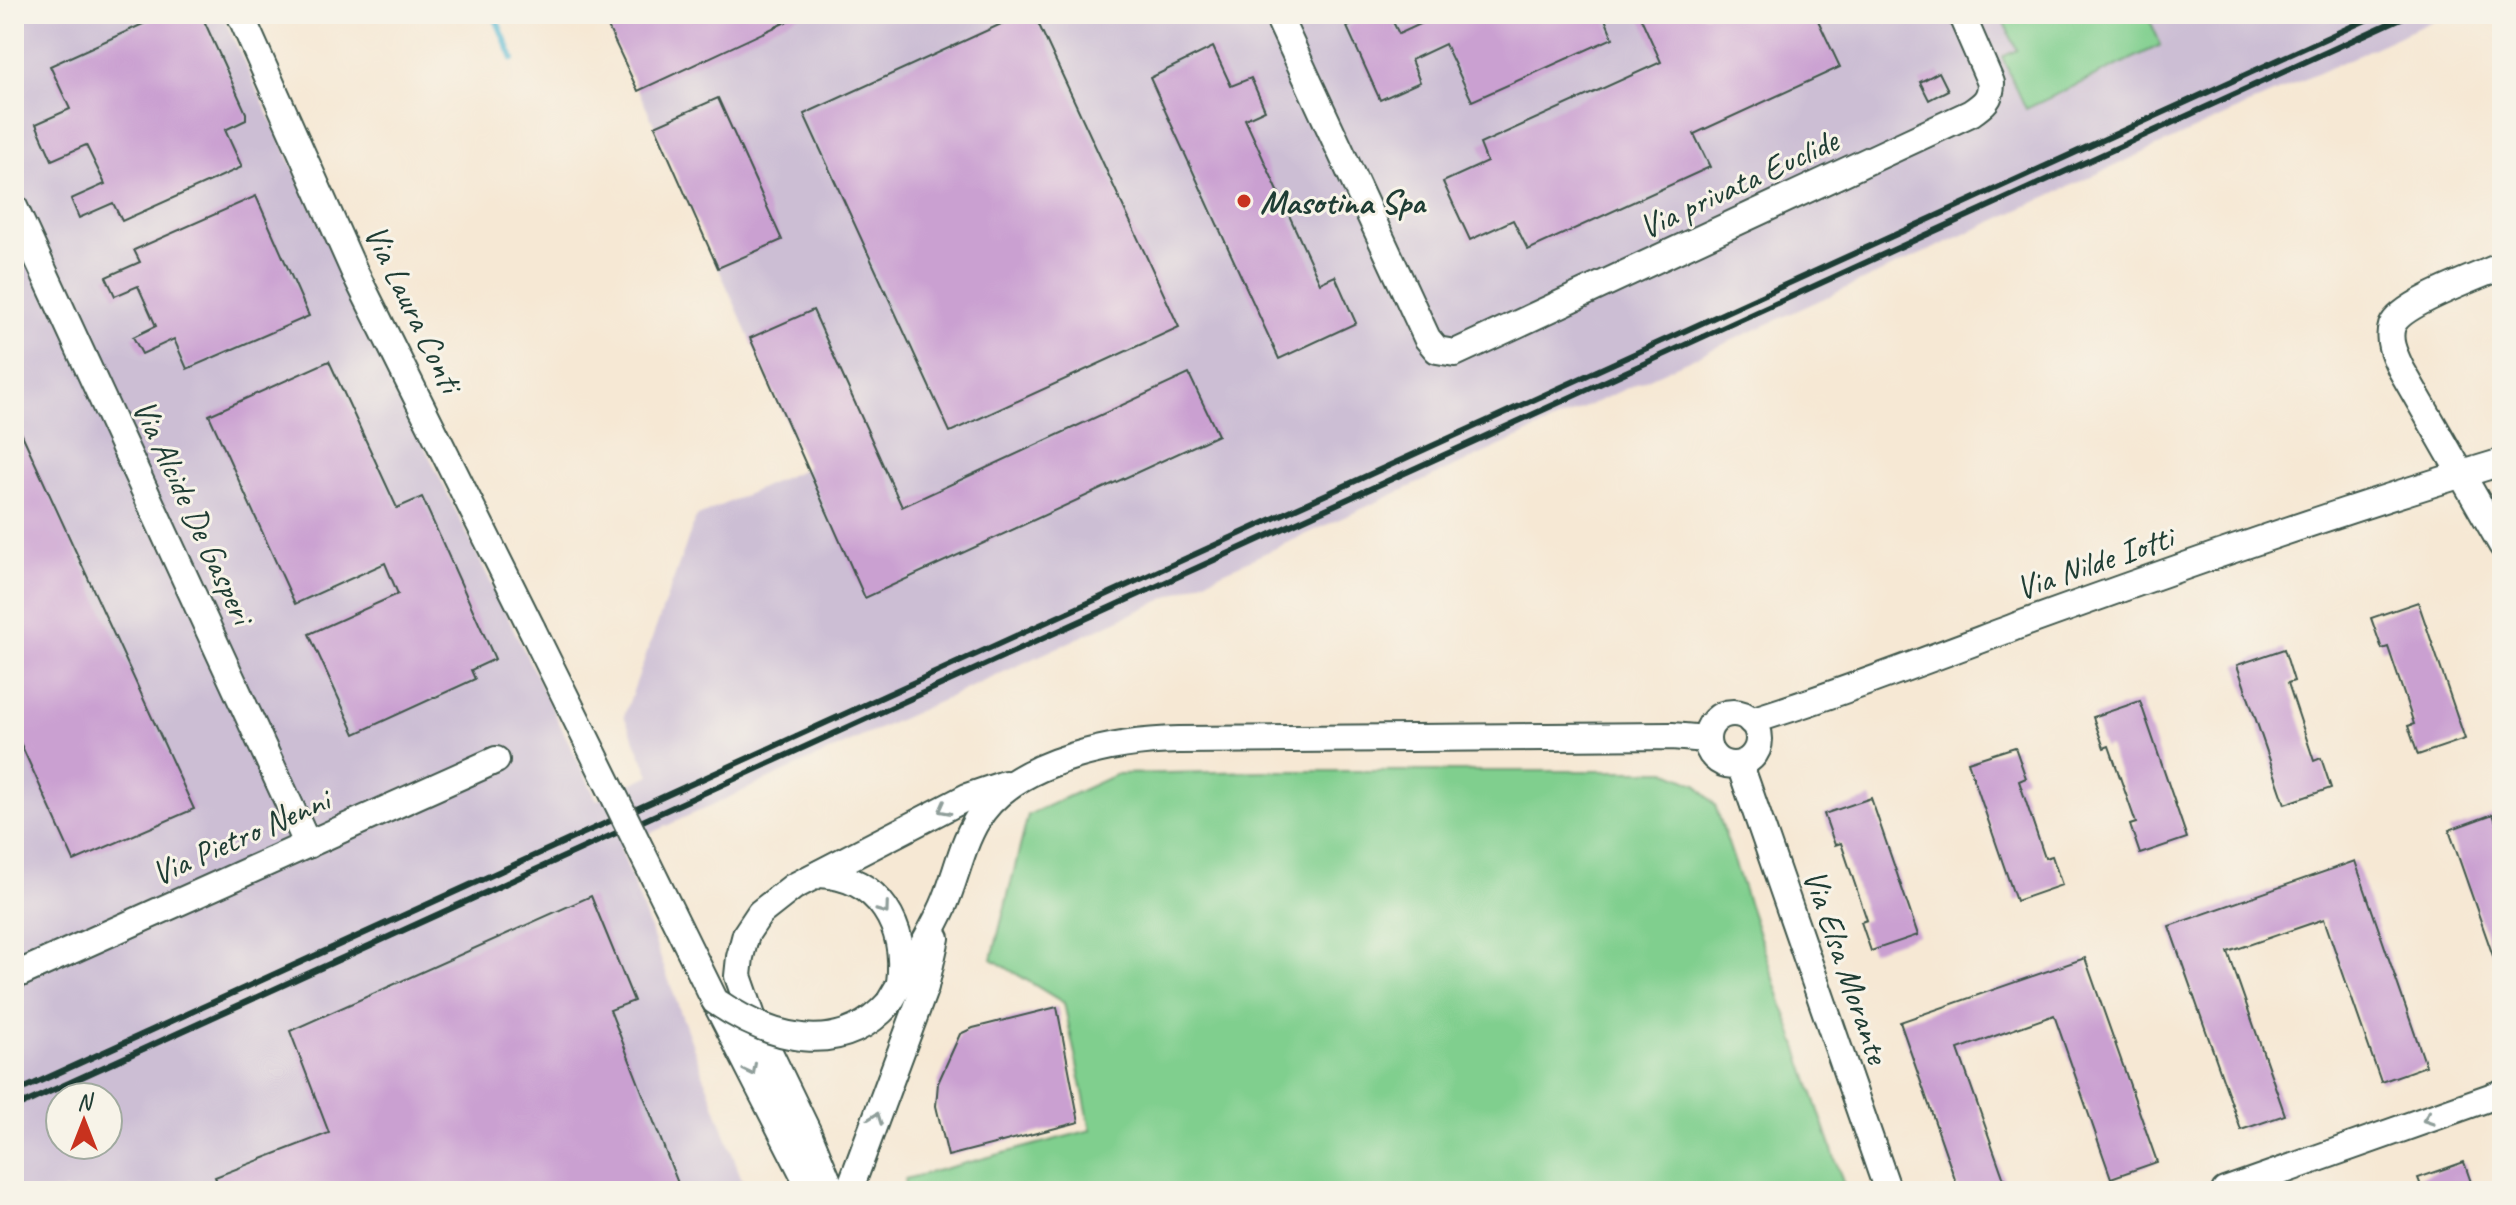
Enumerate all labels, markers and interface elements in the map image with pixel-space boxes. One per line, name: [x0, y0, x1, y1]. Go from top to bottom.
street label: Via privata Euclide: [1632, 118, 1846, 248]
place label: Masotina Spa: [1260, 180, 1428, 223]
marker: Masotina Spa: [1235, 192, 1253, 210]
street label: Via Laura Conti: [354, 217, 474, 402]
street label: Via Alcide De Gasperi: [123, 392, 266, 633]
street label: Via Nilde Iotti: [2010, 514, 2183, 609]
street label: Via Pietro Nenni: [144, 777, 339, 895]
one-way arrow: [937, 799, 952, 815]
street label: Via Elsa Morante: [1793, 864, 1900, 1071]
one-way arrow: [874, 900, 889, 915]
one-way arrow: [741, 1062, 756, 1077]
north arrow: [44, 1081, 124, 1161]
text: N: [77, 1088, 94, 1116]
one-way arrow: [2422, 1109, 2436, 1126]
one-way arrow: [866, 1112, 883, 1126]

